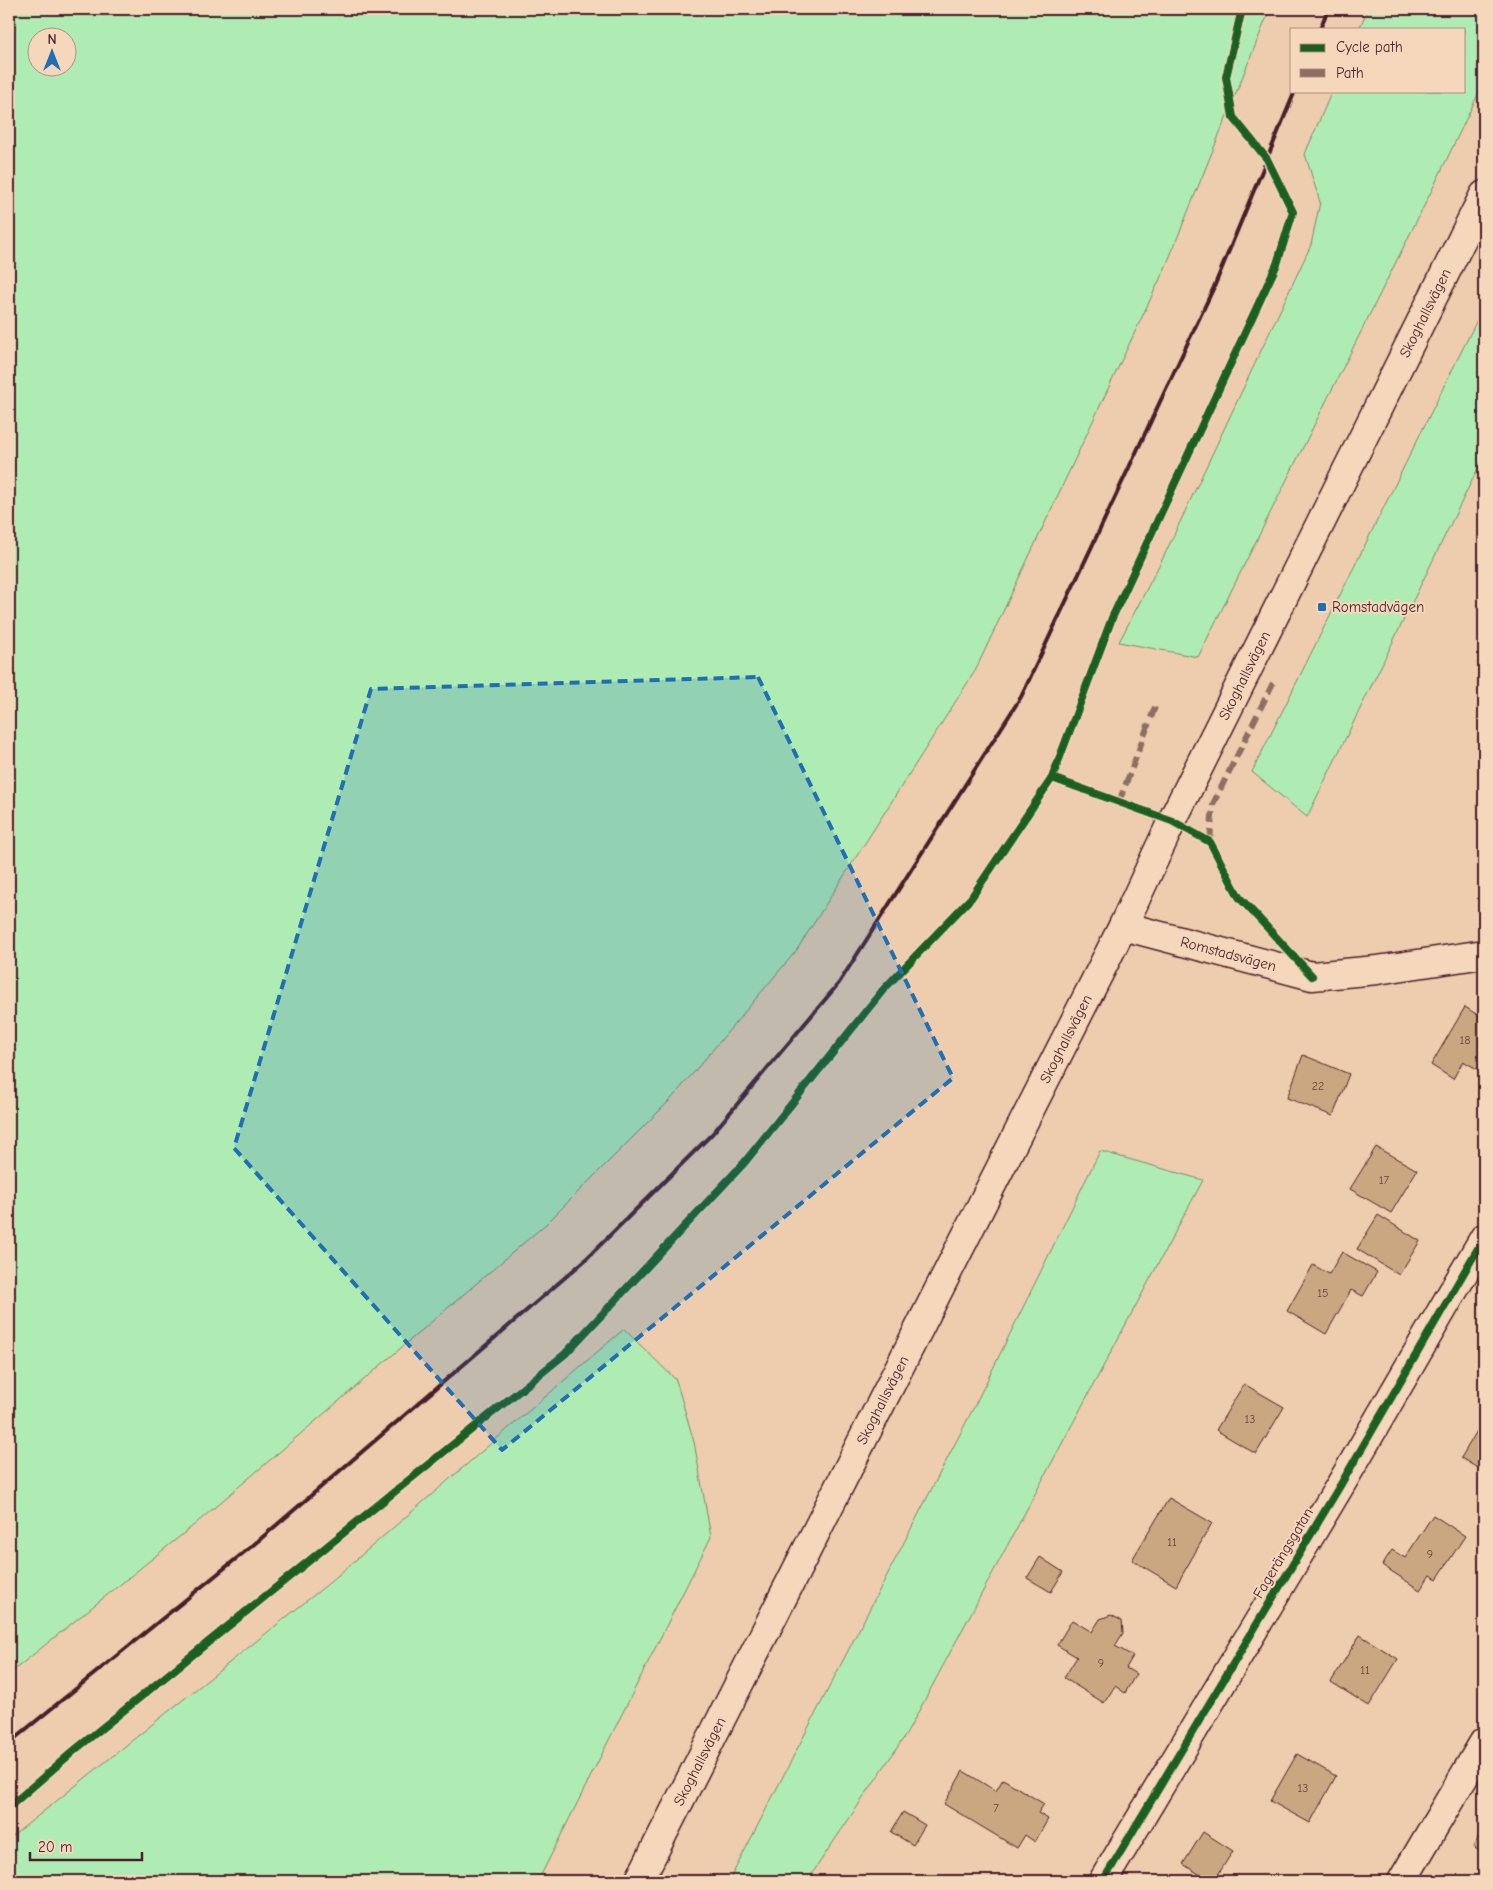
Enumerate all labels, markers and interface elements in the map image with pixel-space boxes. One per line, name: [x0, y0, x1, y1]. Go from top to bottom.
north arrow: [28, 28, 78, 78]
legend: [1290, 28, 1466, 92]
text: N: [47, 31, 57, 48]
text: Cycle path: [1336, 38, 1403, 56]
text: Path: [1336, 64, 1364, 82]
street label: Skoghallsvägen: [1395, 266, 1455, 361]
place label: Romstadvägen: [1332, 598, 1424, 616]
marker: Romstadvägen: [1316, 601, 1328, 613]
street label: Skoghallsvägen: [1215, 628, 1274, 723]
street label: Romstadsvägen: [1178, 933, 1278, 975]
street label: Skoghallsvägen: [1036, 992, 1096, 1086]
house number: 18: [1460, 1033, 1470, 1047]
house number: 22: [1312, 1079, 1324, 1093]
house number: 17: [1379, 1173, 1390, 1187]
house number: 15: [1317, 1286, 1329, 1300]
street label: Skoghallsvägen: [853, 1353, 913, 1448]
house number: 13: [1245, 1412, 1255, 1426]
street label: Fagerängsgatan: [1249, 1505, 1317, 1601]
house number: 11: [1167, 1535, 1177, 1549]
house number: 9: [1427, 1547, 1433, 1561]
house number: 9: [1098, 1656, 1104, 1670]
house number: 11: [1360, 1663, 1370, 1677]
street label: Skoghallsvägen: [670, 1714, 730, 1809]
house number: 13: [1298, 1781, 1308, 1795]
house number: 7: [993, 1801, 999, 1815]
scale bar: [30, 1830, 142, 1862]
text: 20 m: [38, 1838, 72, 1856]

